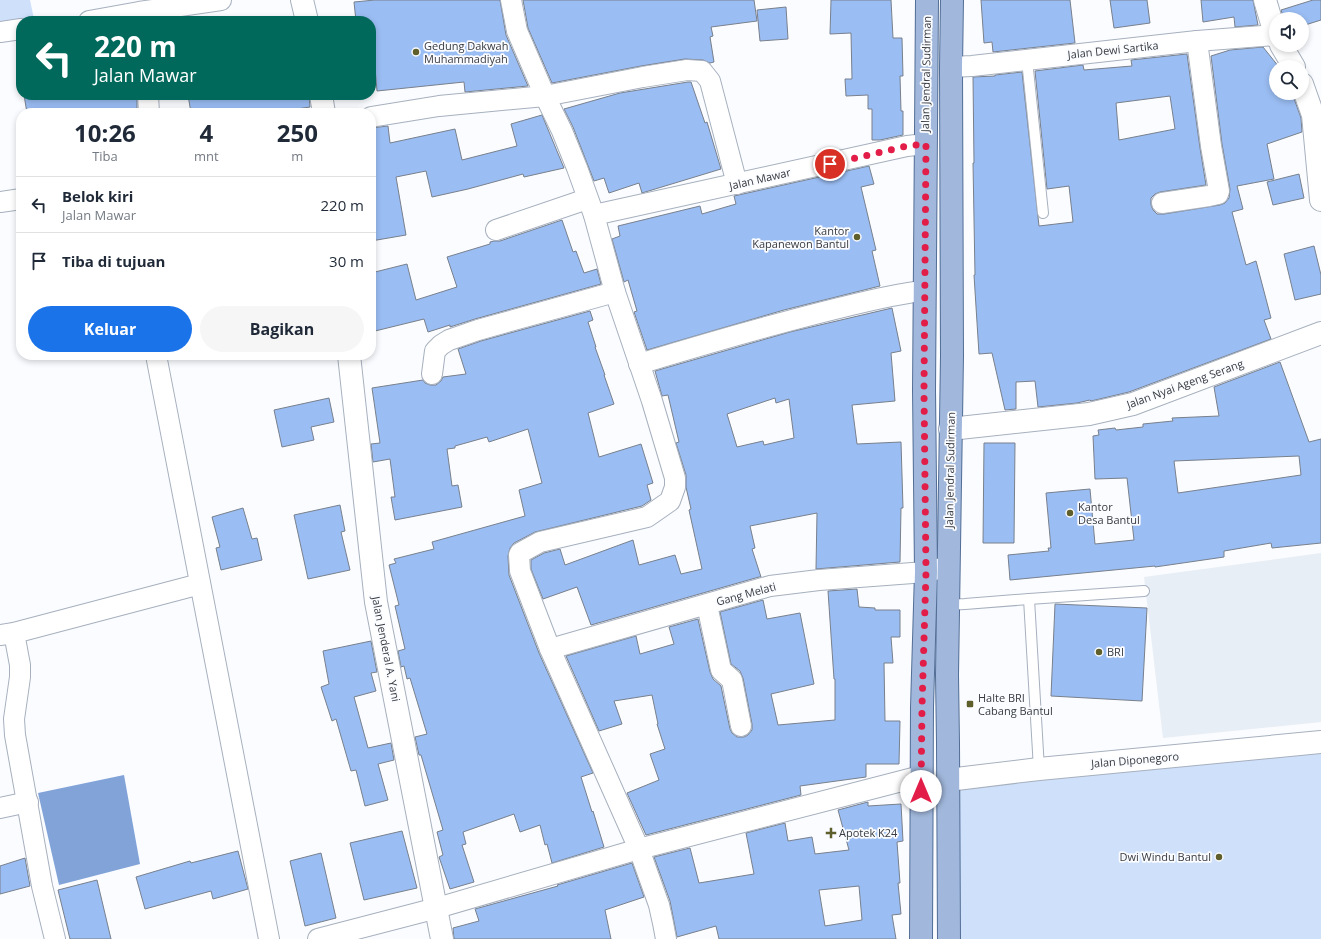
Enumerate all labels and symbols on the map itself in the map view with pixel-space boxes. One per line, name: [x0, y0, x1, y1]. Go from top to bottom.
street label: Jalan Jendral Sudirman: [917, 16, 934, 133]
street label: Jalan Dewi Sartika: [1066, 37, 1159, 62]
place label: Gedung Dakwah Muhammadiyah: [424, 38, 508, 66]
marker: Gedung Dakwah Muhammadiyah: [411, 47, 421, 57]
pin: [813, 147, 847, 181]
street label: Jalan Mawar: [727, 164, 793, 193]
place label: Kantor Kapanewon Bantul: [752, 223, 849, 251]
marker: Kantor Kapanewon Bantul: [852, 232, 862, 242]
street label: Jalan Nyai Ageng Serang: [1123, 355, 1245, 412]
street label: Jalan Jendral Sudirman: [941, 412, 958, 529]
place label: Kantor Desa Bantul: [1078, 499, 1140, 527]
marker: Kantor Desa Bantul: [1065, 508, 1075, 518]
street label: Gang Melati: [714, 578, 777, 609]
street label: Jalan Jenderal A. Yani: [369, 594, 404, 703]
place label: BRI: [1107, 644, 1124, 659]
marker: BRI: [1094, 647, 1104, 657]
place label: Halte BRI Cabang Bantul: [978, 690, 1053, 718]
marker: Halte BRI Cabang Bantul: [965, 699, 975, 709]
street label: Jalan Diponegoro: [1089, 748, 1180, 771]
position arrow: [900, 770, 942, 812]
place label: Apotek K24: [839, 825, 898, 840]
marker: Apotek K24: [826, 828, 836, 838]
place label: Dwi Windu Bantul: [1119, 849, 1211, 864]
marker: Dwi Windu Bantul: [1214, 852, 1224, 862]

